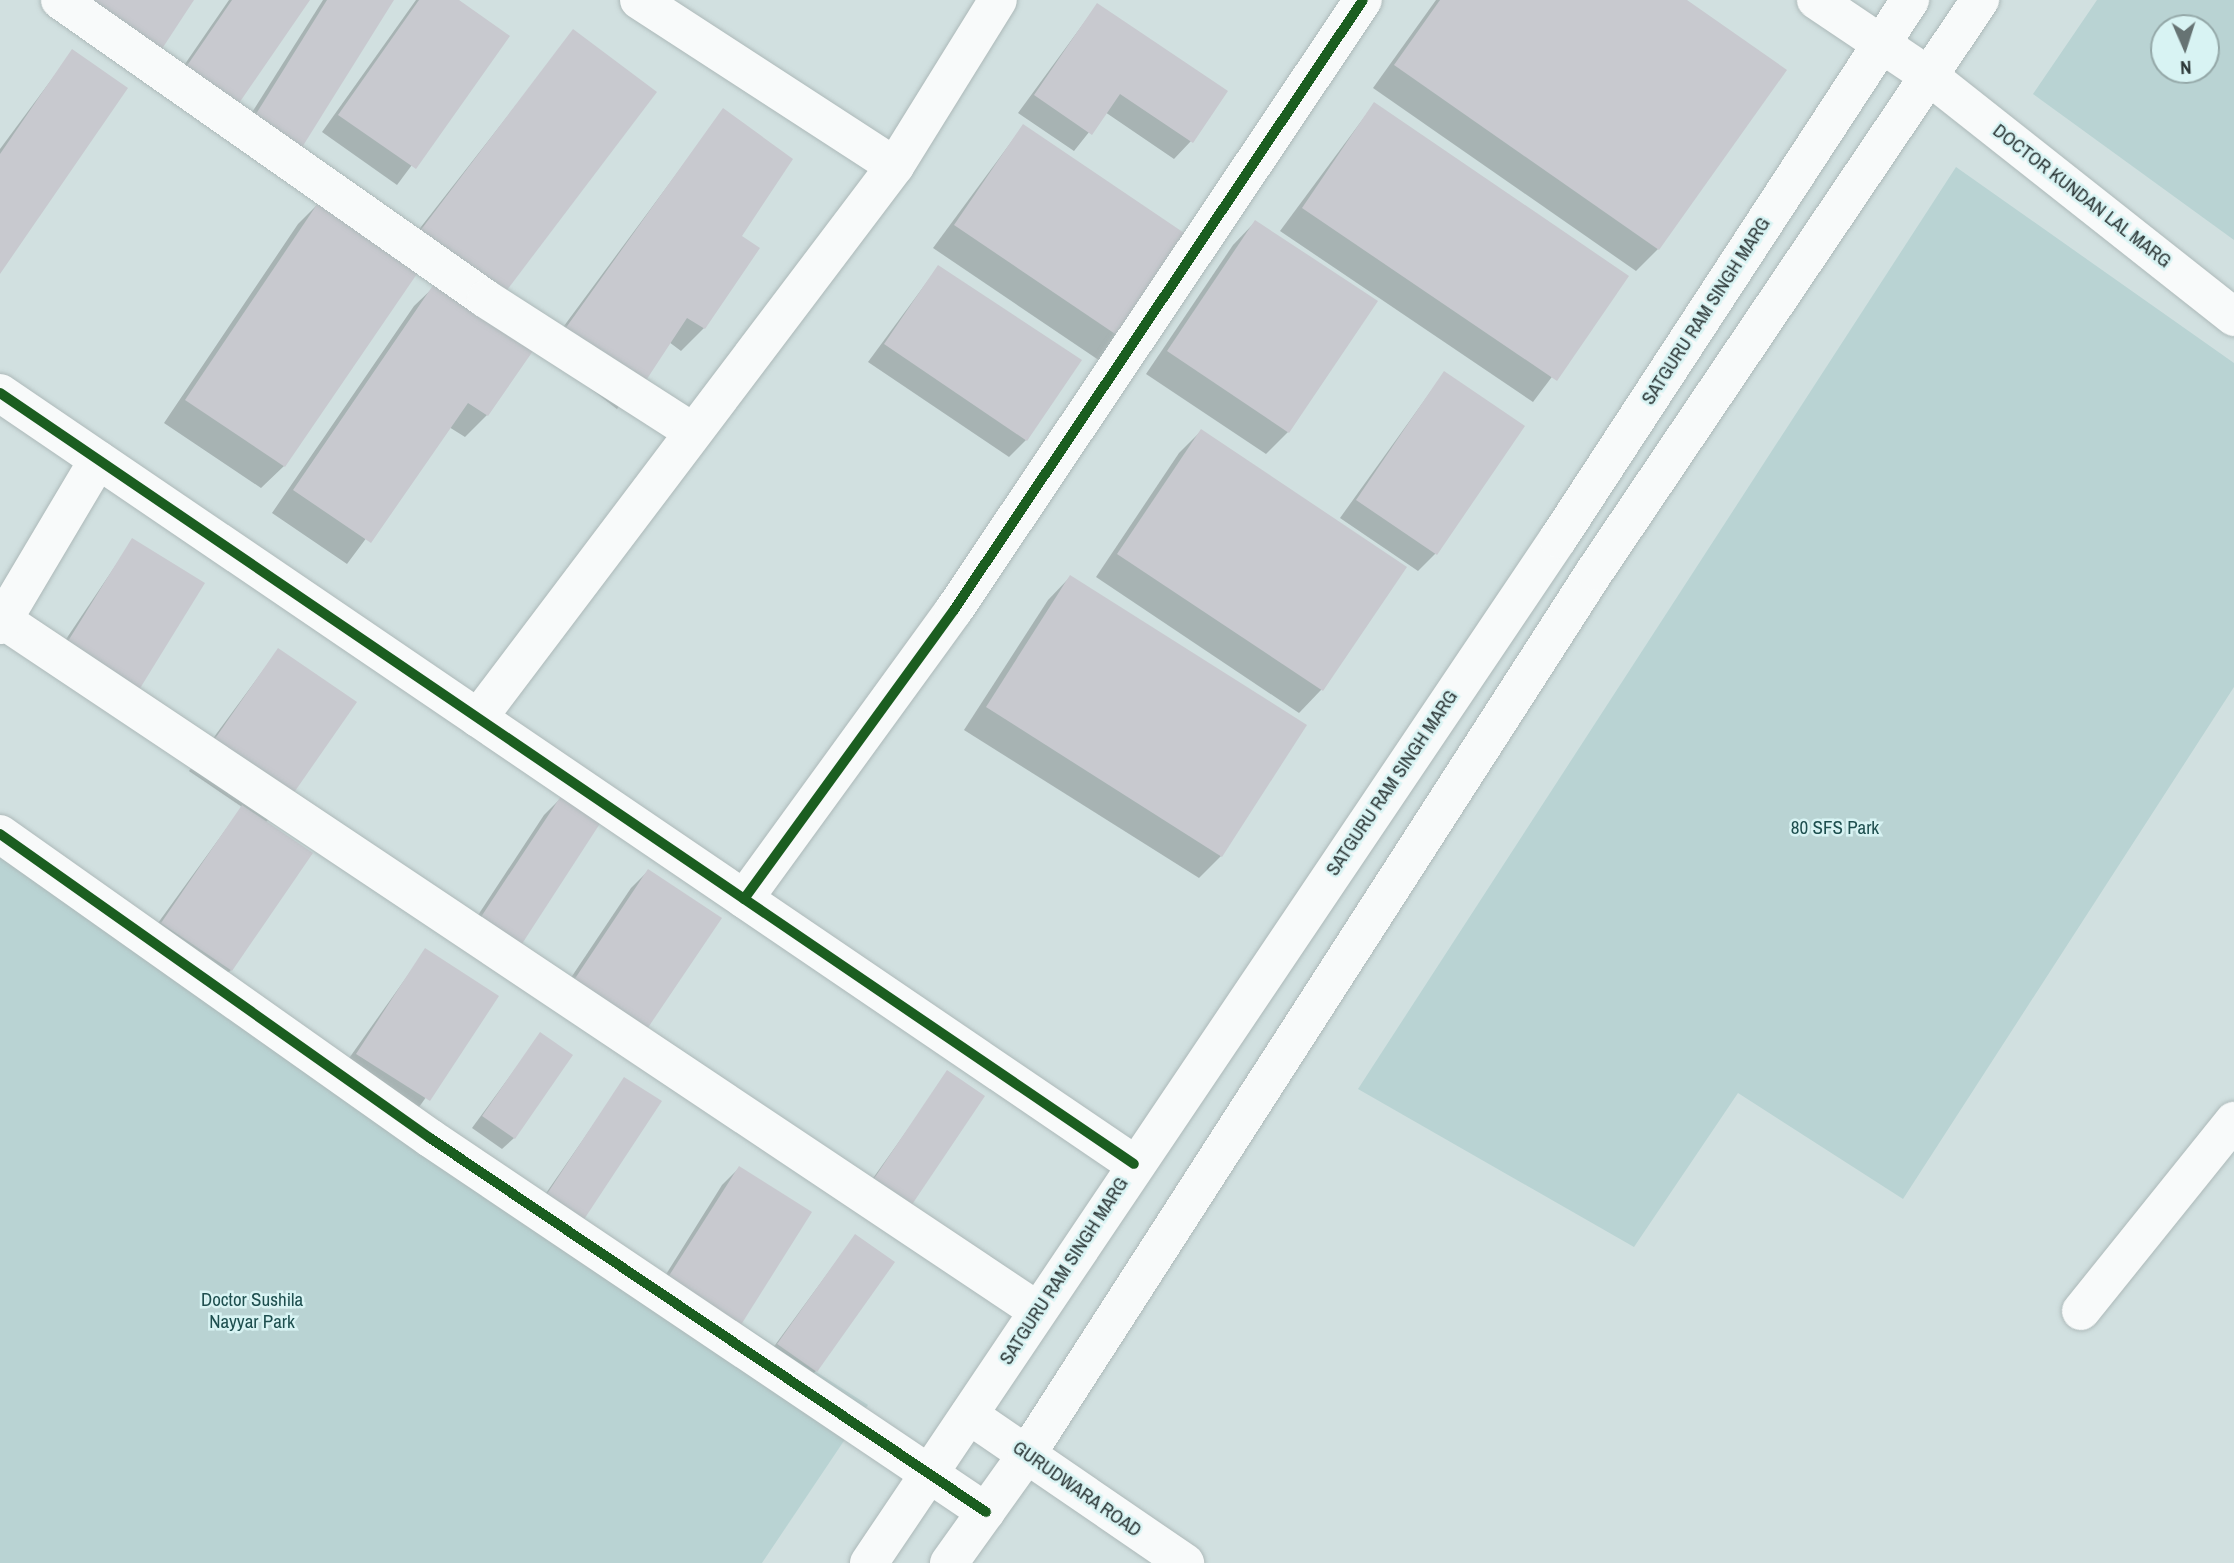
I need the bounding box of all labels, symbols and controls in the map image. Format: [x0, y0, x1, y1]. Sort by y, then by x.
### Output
north arrow [2150, 14, 2220, 84]
text: N [2180, 55, 2192, 81]
street label: DOCTOR KUNDAN LAL MARG [1988, 119, 2176, 273]
street label: SATGURU RAM SINGH MARG [1637, 213, 1775, 409]
street label: SATGURU RAM SINGH MARG [1321, 686, 1463, 880]
park label: 80 SFS Park [1791, 817, 1879, 839]
street label: SATGURU RAM SINGH MARG [995, 1173, 1133, 1369]
park label: Doctor Sushila Nayyar Park [201, 1289, 303, 1333]
street label: GURUDWARA ROAD [1008, 1436, 1146, 1542]

